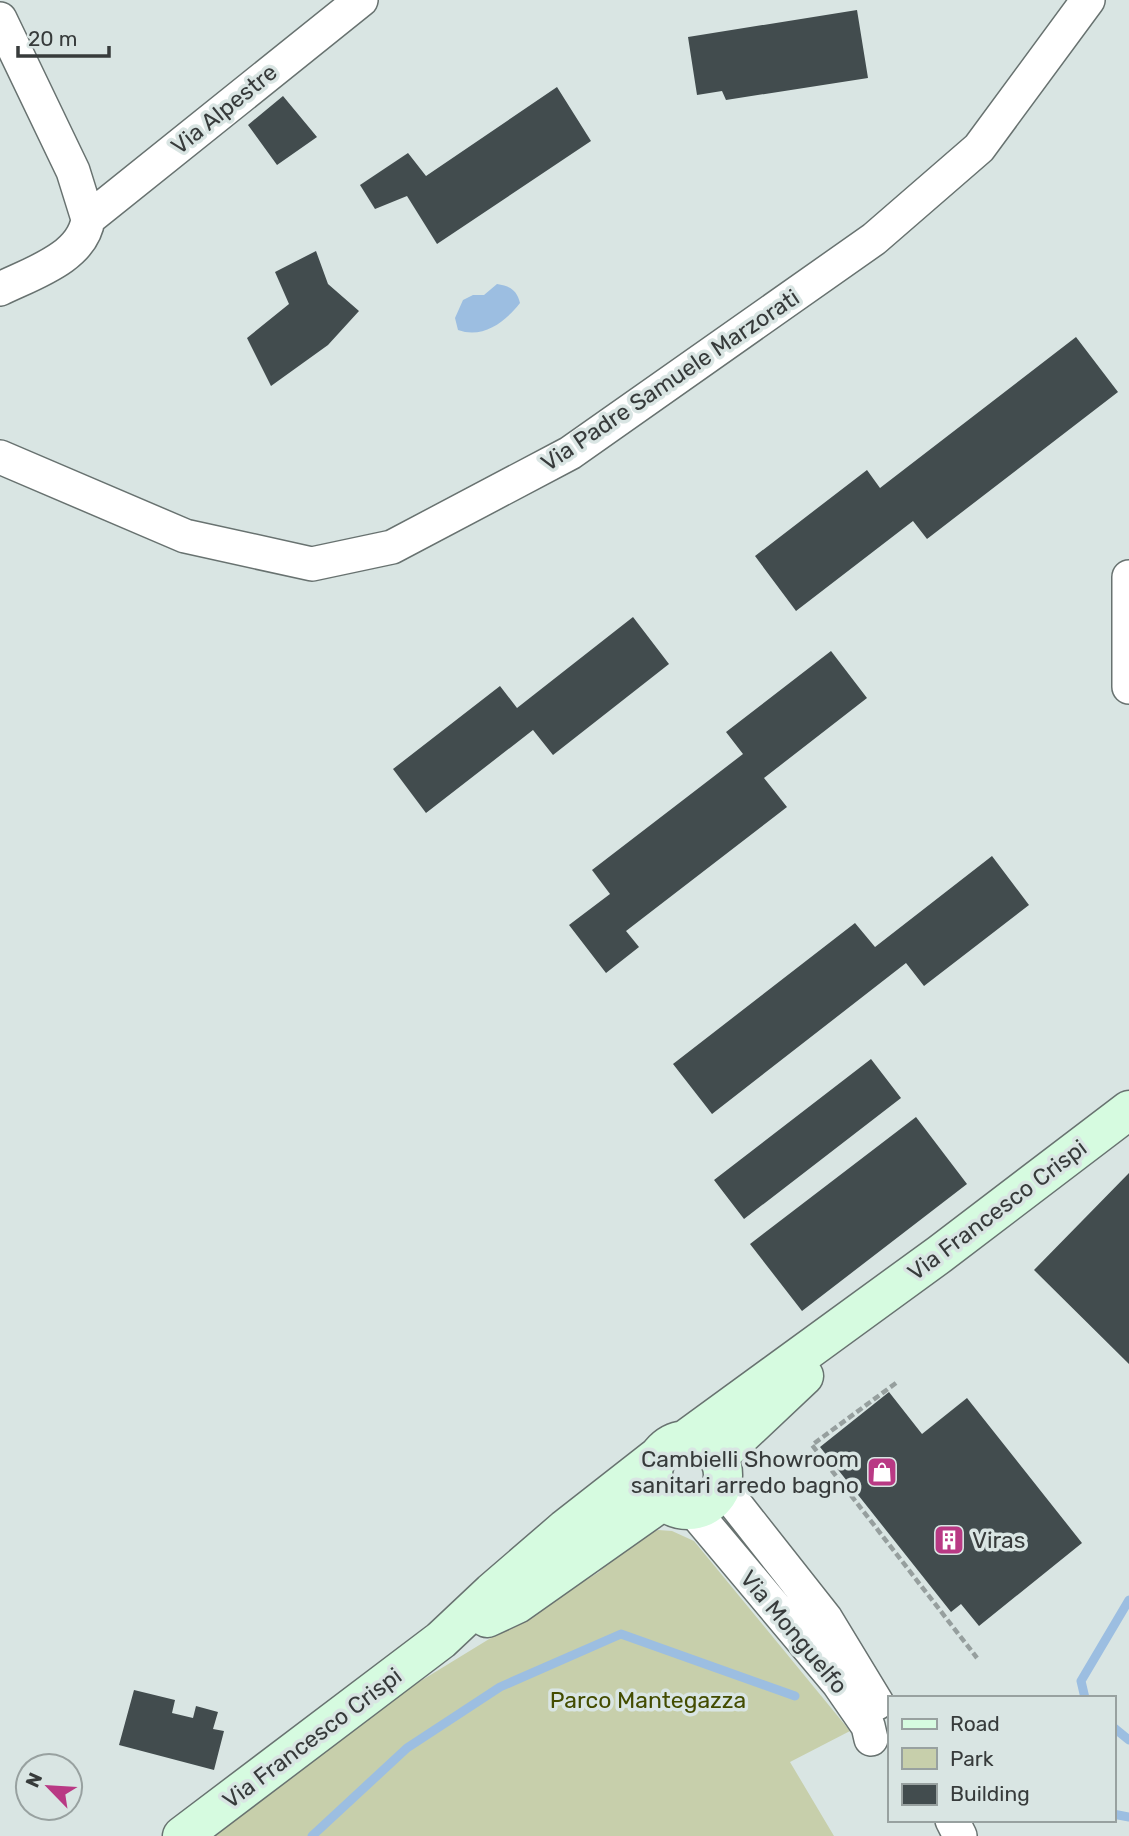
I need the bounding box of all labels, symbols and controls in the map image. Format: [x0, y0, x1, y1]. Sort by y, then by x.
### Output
scale bar [18, 14, 108, 58]
text: 20 m [28, 26, 77, 51]
street label: Via Alpestre [165, 58, 283, 160]
street label: Via Padre Samuele Marzorati [536, 283, 804, 477]
street label: Via Francesco Crispi [902, 1134, 1092, 1286]
place label: Cambielli Showroom sanitari arredo bagno [631, 1445, 859, 1499]
shop icon: Cambielli Showroom sanitari arredo bagno [865, 1455, 899, 1489]
building icon: Viras [932, 1523, 966, 1557]
place label: Viras [972, 1526, 1026, 1554]
street label: Via Monguelfo [734, 1565, 854, 1699]
street label: Via Francesco Crispi [217, 1662, 407, 1814]
park label: Parco Mantegazza [550, 1686, 746, 1714]
legend [888, 1696, 1115, 1822]
text: Road [950, 1711, 1000, 1736]
text: Park [950, 1746, 994, 1771]
north arrow [14, 1752, 84, 1822]
text: N [21, 1769, 47, 1791]
text: Building [950, 1781, 1030, 1806]

